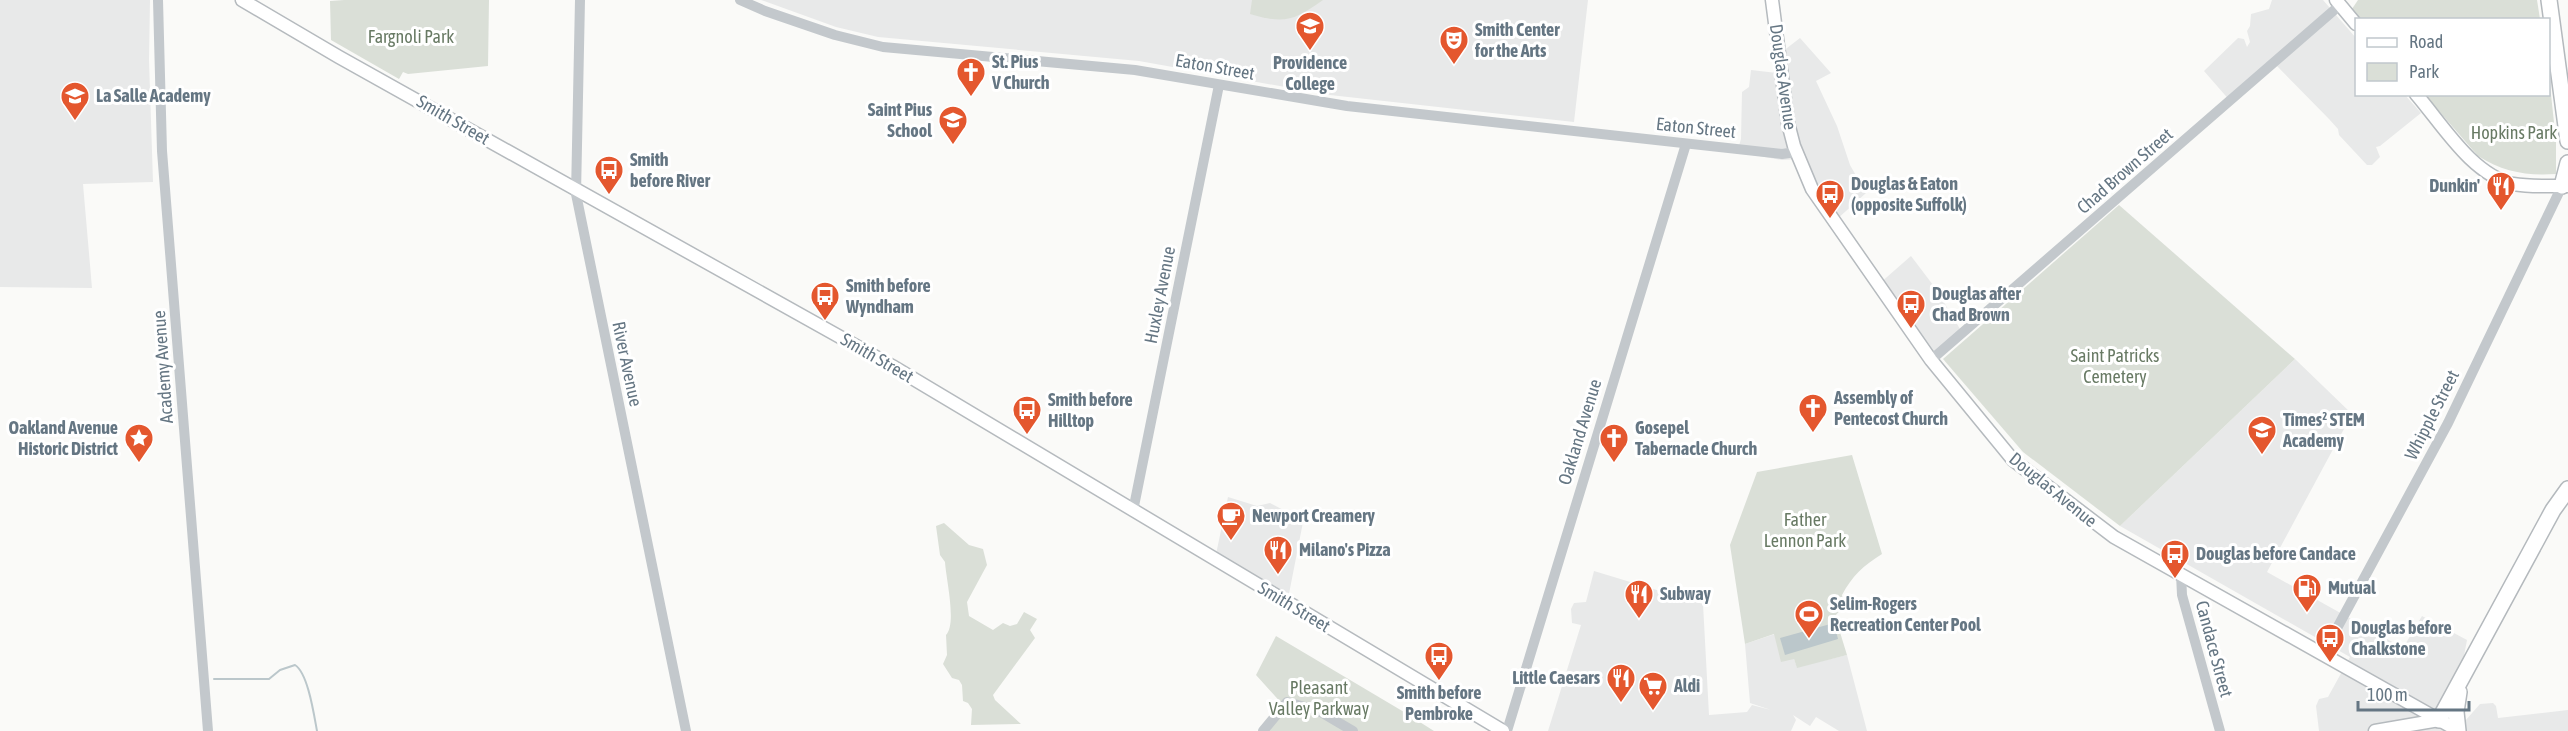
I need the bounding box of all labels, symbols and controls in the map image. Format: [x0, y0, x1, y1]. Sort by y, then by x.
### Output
school or university icon: Providence College [1294, 10, 1326, 52]
legend [2355, 18, 2550, 96]
place label: Smith Center for the Arts [1474, 19, 1560, 61]
street label: Douglas Avenue [1766, 23, 1801, 131]
theatre icon: Smith Center for the Arts [1438, 24, 1470, 66]
park label: Fargnoli Park [368, 26, 454, 47]
text: Road [2409, 31, 2443, 52]
street label: Eaton Street [1174, 49, 1256, 84]
place label: St. Pius V Church [991, 51, 1050, 93]
place label: Providence College [1273, 52, 1347, 94]
church icon: St. Pius V Church [955, 56, 987, 98]
text: Park [2409, 61, 2439, 82]
school or university icon: La Salle Academy [59, 80, 91, 122]
place label: La Salle Academy [96, 85, 211, 106]
street label: Smith Street [413, 90, 493, 149]
place label: Saint Pius School [868, 99, 933, 141]
school or university icon: Saint Pius School [937, 104, 969, 146]
street label: Eaton Street [1655, 113, 1737, 142]
park label: Hopkins Park [2471, 122, 2557, 143]
street label: Chad Brown Street [2073, 123, 2177, 218]
place label: Smith before River [630, 149, 711, 191]
bus stop icon: Smith before River [593, 154, 625, 196]
restaurant icon: Dunkin' [2485, 170, 2517, 212]
place label: Douglas & Eaton (opposite Suffolk) [1851, 173, 1967, 215]
place label: Dunkin' [2429, 175, 2480, 196]
bus stop icon: Douglas & Eaton (opposite Suffolk) [1814, 178, 1846, 220]
street label: Huxley Avenue [1140, 244, 1179, 345]
place label: Smith before Wyndham [845, 275, 931, 317]
bus stop icon: Smith before Wyndham [809, 280, 841, 322]
place label: Douglas after Chad Brown [1932, 283, 2021, 325]
bus stop icon: Douglas after Chad Brown [1895, 288, 1927, 330]
street label: Academy Avenue [148, 310, 177, 424]
street label: River Avenue [608, 320, 647, 408]
street label: Smith Street [837, 328, 917, 387]
park label: Saint Patricks Cemetery [2071, 345, 2159, 387]
street label: Whipple Street [2400, 366, 2463, 463]
street label: Oakland Avenue [1553, 376, 1606, 487]
place label: Assembly of Pentecost Church [1833, 387, 1948, 429]
place label: Smith before Hilltop [1048, 389, 1133, 431]
church icon: Assembly of Pentecost Church [1797, 392, 1829, 434]
bus stop icon: Smith before Hilltop [1011, 394, 1043, 436]
place label: Times² STEM Academy [2282, 409, 2365, 451]
school or university icon: Times² STEM Academy [2246, 414, 2278, 456]
place label: Oakland Avenue Historic District [9, 417, 119, 459]
place label: Gosepel Tabernacle Church [1635, 417, 1758, 459]
place icon: Oakland Avenue Historic District [123, 422, 155, 464]
church icon: Gosepel Tabernacle Church [1598, 422, 1630, 464]
street label: Douglas Avenue [2005, 448, 2101, 531]
cafe icon: Newport Creamery [1215, 500, 1247, 542]
place label: Newport Creamery [1252, 505, 1376, 526]
park label: Father Lennon Park [1764, 509, 1846, 551]
restaurant icon: Milano's Pizza [1262, 534, 1294, 576]
bus stop icon: Douglas before Candace [2159, 538, 2191, 580]
place label: Milano's Pizza [1299, 539, 1391, 560]
place label: Douglas before Candace [2196, 543, 2356, 564]
fuel station icon: Mutual [2291, 572, 2323, 614]
street label: Smith Street [1254, 577, 1334, 636]
place label: Mutual [2328, 577, 2376, 598]
restaurant icon: Subway [1623, 578, 1655, 620]
place label: Subway [1660, 583, 1712, 604]
place label: Selim-Rogers Recreation Center Pool [1830, 593, 1981, 635]
sports icon: Selim-Rogers Recreation Center Pool [1793, 598, 1825, 640]
street label: Candace Street [2192, 598, 2237, 699]
place label: Douglas before Chalkstone [2351, 617, 2452, 659]
bus stop icon: Douglas before Chalkstone [2314, 622, 2346, 664]
bus stop icon: Smith before Pembroke [1423, 640, 1455, 682]
restaurant icon: Little Caesars [1605, 662, 1637, 704]
place label: Little Caesars [1512, 667, 1601, 688]
supermarket icon: Aldi [1637, 670, 1669, 712]
scale bar [2358, 674, 2469, 712]
place label: Aldi [1673, 675, 1700, 696]
park label: Pleasant Valley Parkway [1269, 677, 1369, 719]
place label: Smith before Pembroke [1397, 682, 1481, 724]
text: 100 m [2367, 684, 2408, 705]

